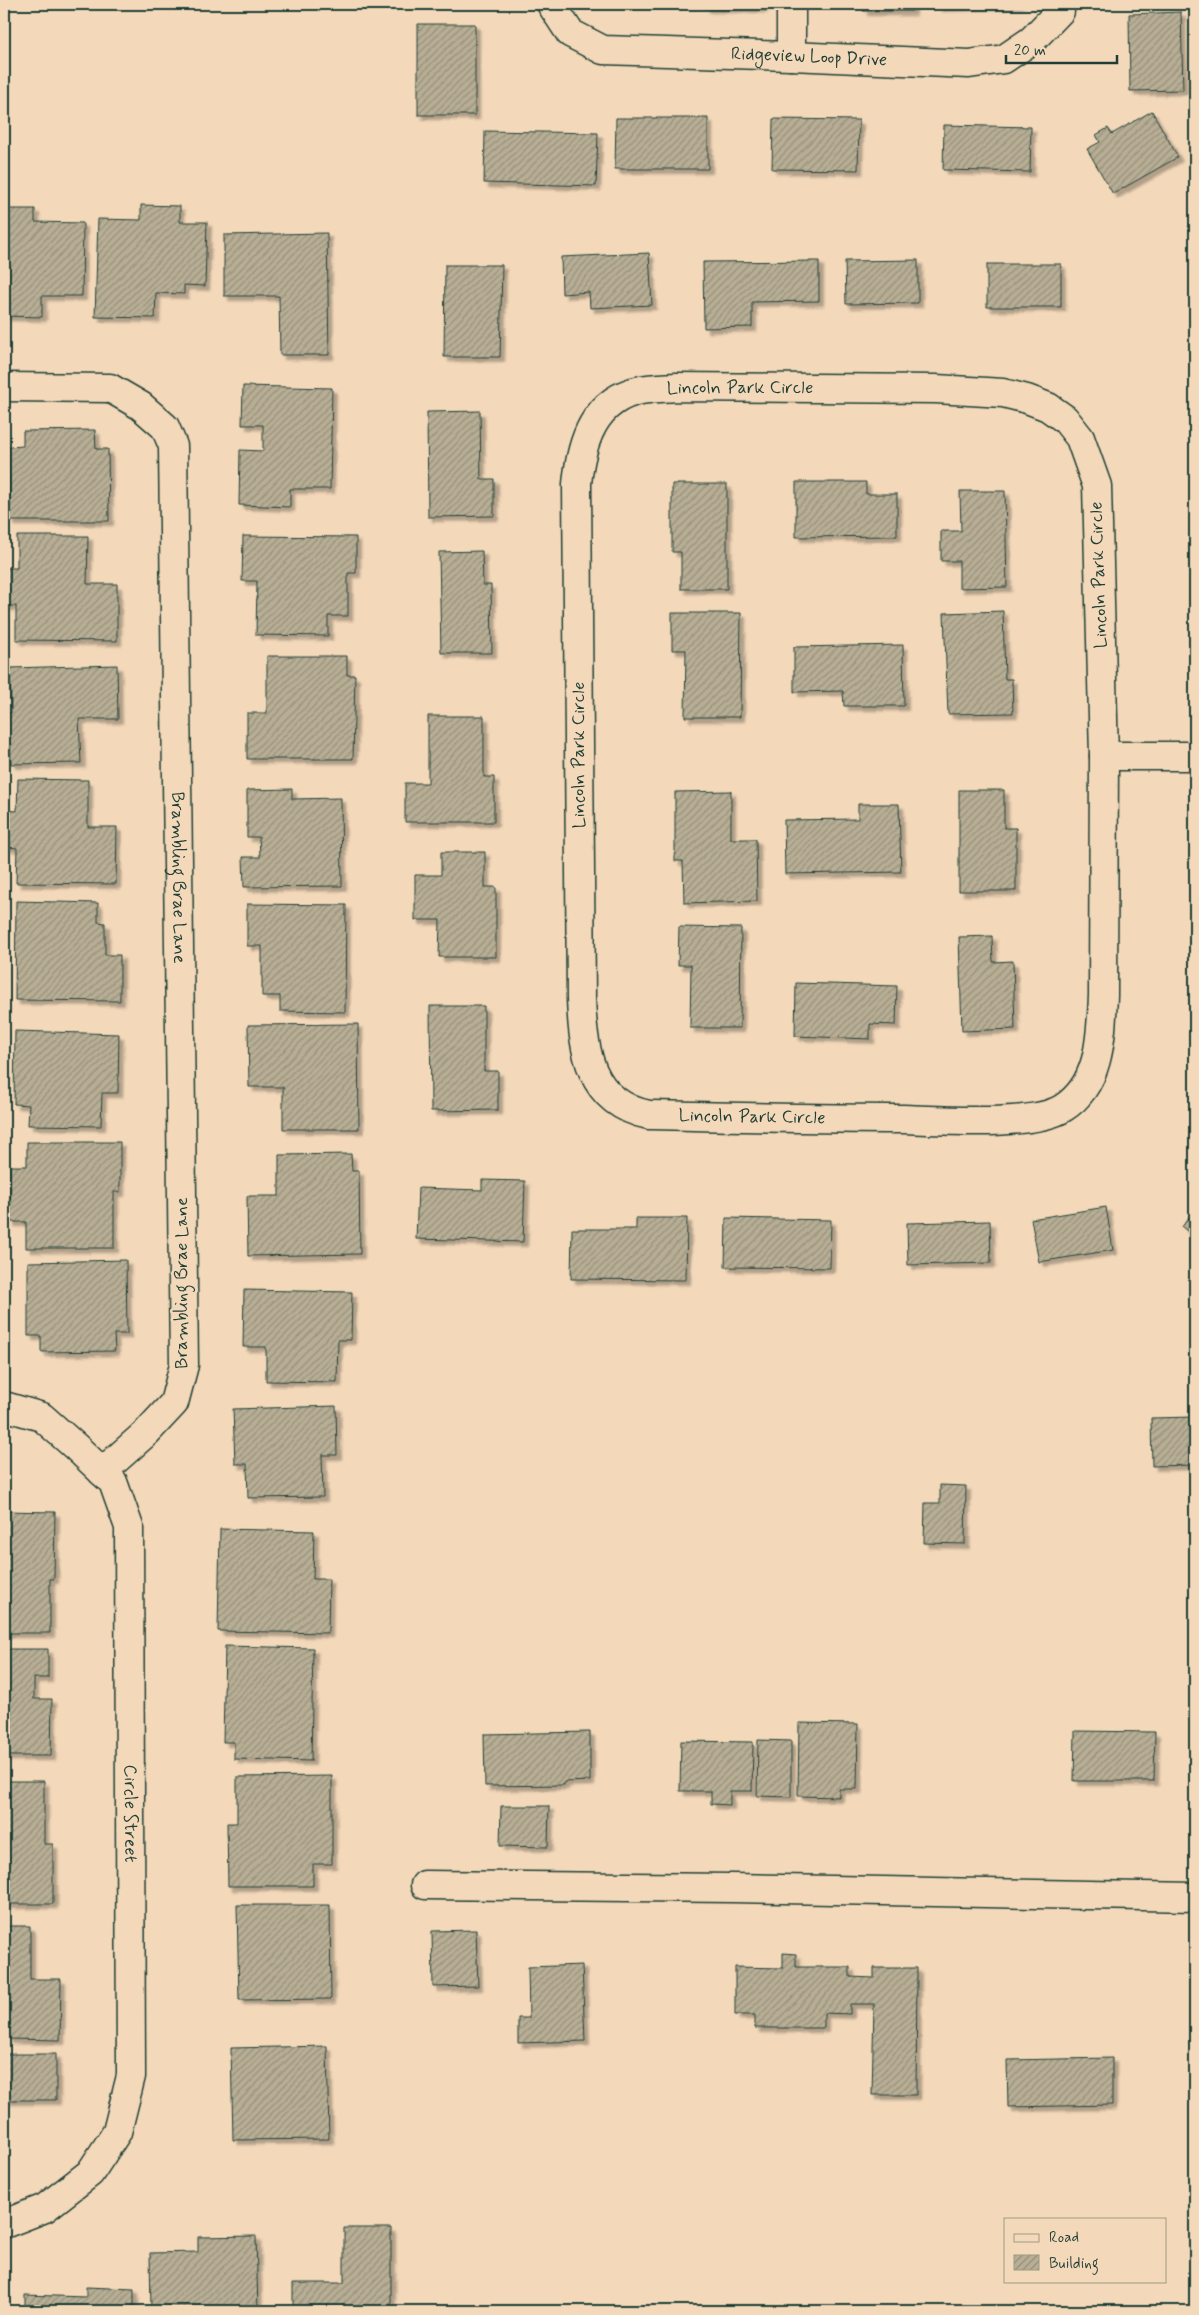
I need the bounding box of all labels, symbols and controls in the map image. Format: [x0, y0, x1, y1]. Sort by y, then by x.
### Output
scale bar [1006, 32, 1118, 64]
text: 20 m [1014, 41, 1046, 61]
street label: Ridgeview Loop Drive [731, 42, 888, 72]
street label: Lincoln Park Circle [667, 376, 813, 400]
street label: Lincoln Park Circle [1084, 501, 1114, 649]
street label: Lincoln Park Circle [567, 682, 591, 828]
street label: Brambling Brae Lane [164, 791, 191, 964]
street label: Lincoln Park Circle [678, 1104, 826, 1130]
street label: Brambling Brae Lane [170, 1197, 196, 1369]
street label: Circle Street [118, 1764, 142, 1863]
legend [1004, 2218, 1166, 2282]
text: Road [1049, 2228, 1079, 2248]
text: Building [1049, 2254, 1099, 2275]

